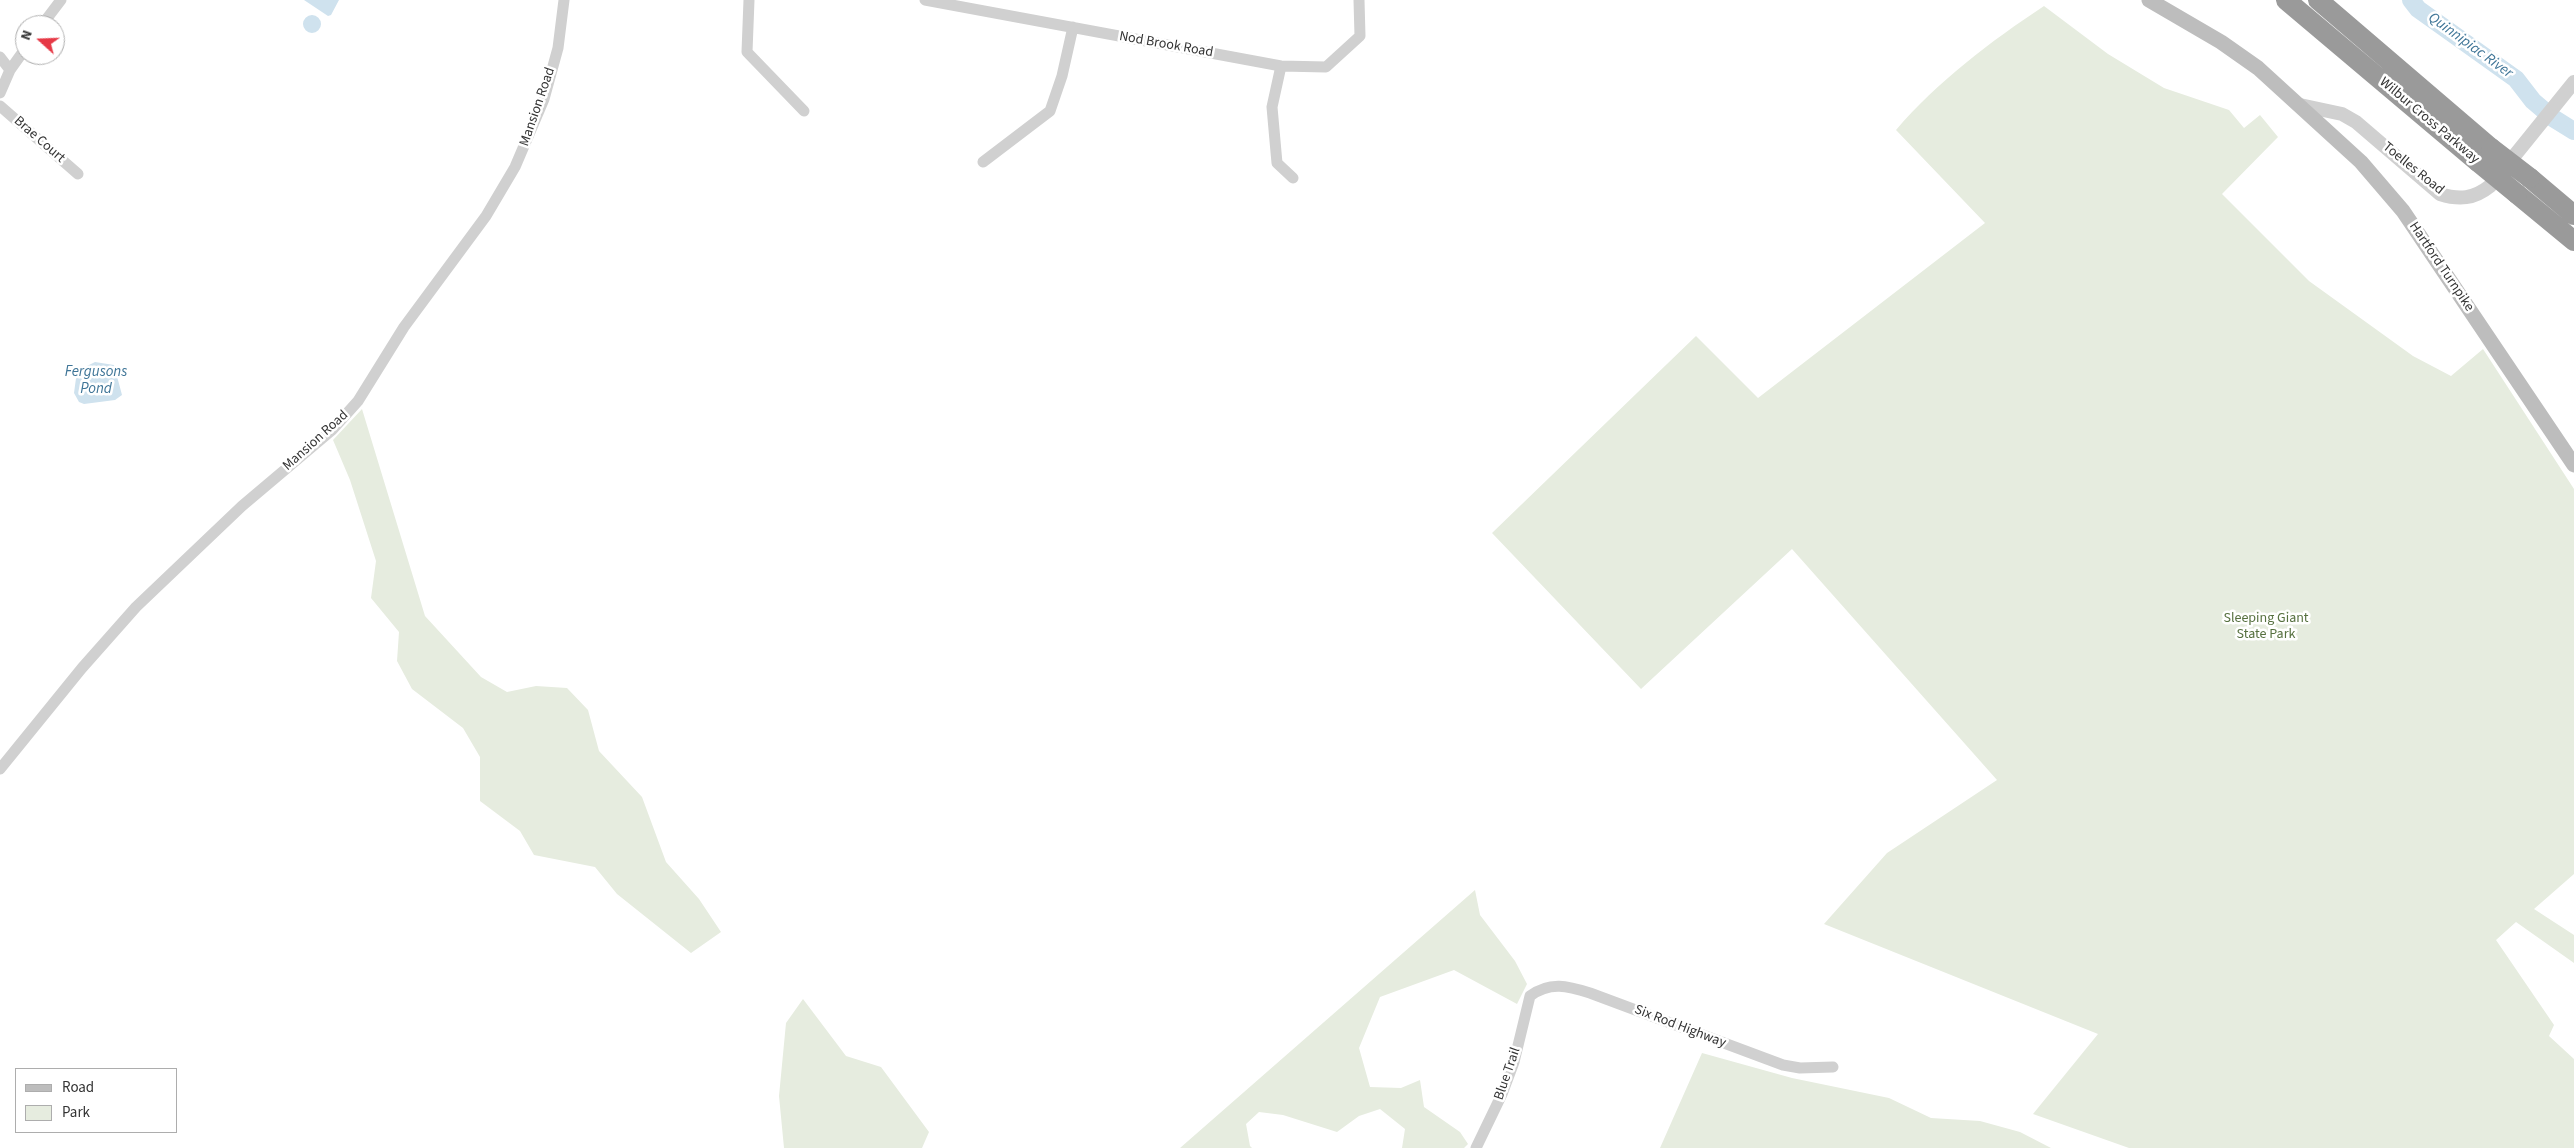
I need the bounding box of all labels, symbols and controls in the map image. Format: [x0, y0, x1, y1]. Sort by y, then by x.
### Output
water label: Quinnipiac River [2424, 9, 2516, 83]
north arrow [15, 15, 65, 65]
text: N [16, 27, 38, 43]
street label: Nod Brook Road [1118, 28, 1214, 62]
street label: Mansion Road [517, 65, 559, 149]
street label: Wilbur Cross Parkway [2376, 74, 2482, 168]
street label: Brae Court [10, 113, 68, 167]
street label: Toelles Road [2379, 139, 2447, 199]
street label: Hartford Turnpike [2405, 219, 2477, 315]
water label: Fergusons Pond [65, 364, 127, 399]
street label: Mansion Road [280, 407, 352, 475]
park label: Sleeping Giant State Park [2223, 611, 2309, 644]
street label: Six Rod Highway [1632, 1002, 1728, 1052]
street label: Blue Trail [1491, 1045, 1525, 1103]
legend [15, 1068, 178, 1133]
text: Road [62, 1077, 94, 1098]
text: Park [62, 1102, 90, 1123]

